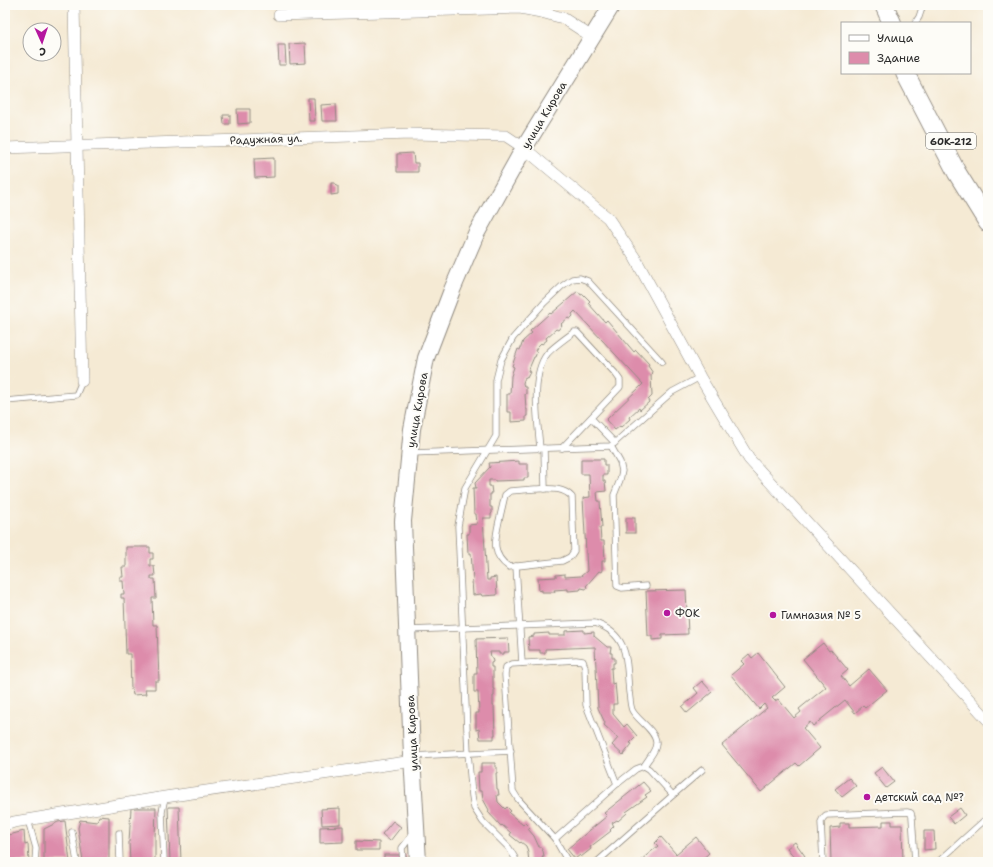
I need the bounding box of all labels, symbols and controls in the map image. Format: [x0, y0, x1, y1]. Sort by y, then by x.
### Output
north arrow [22, 22, 62, 62]
legend [841, 22, 971, 74]
text: Улица [877, 30, 914, 46]
text: С [38, 44, 46, 59]
text: Здание [877, 50, 921, 66]
street label: улица Кирова [518, 79, 571, 152]
street label: Радужная ул. [229, 131, 303, 148]
road number: 60К-212 [926, 133, 976, 149]
street label: улица Кирова [403, 371, 432, 449]
place label: ФОК [675, 606, 700, 621]
marker: ФОК [662, 608, 672, 618]
place label: Гимназия № 5 [781, 608, 861, 623]
marker: Гимназия № 5 [768, 610, 778, 620]
street label: улица Кирова [403, 694, 422, 771]
place label: детский сад №? [875, 790, 964, 805]
marker: детский сад №? [862, 792, 872, 802]

